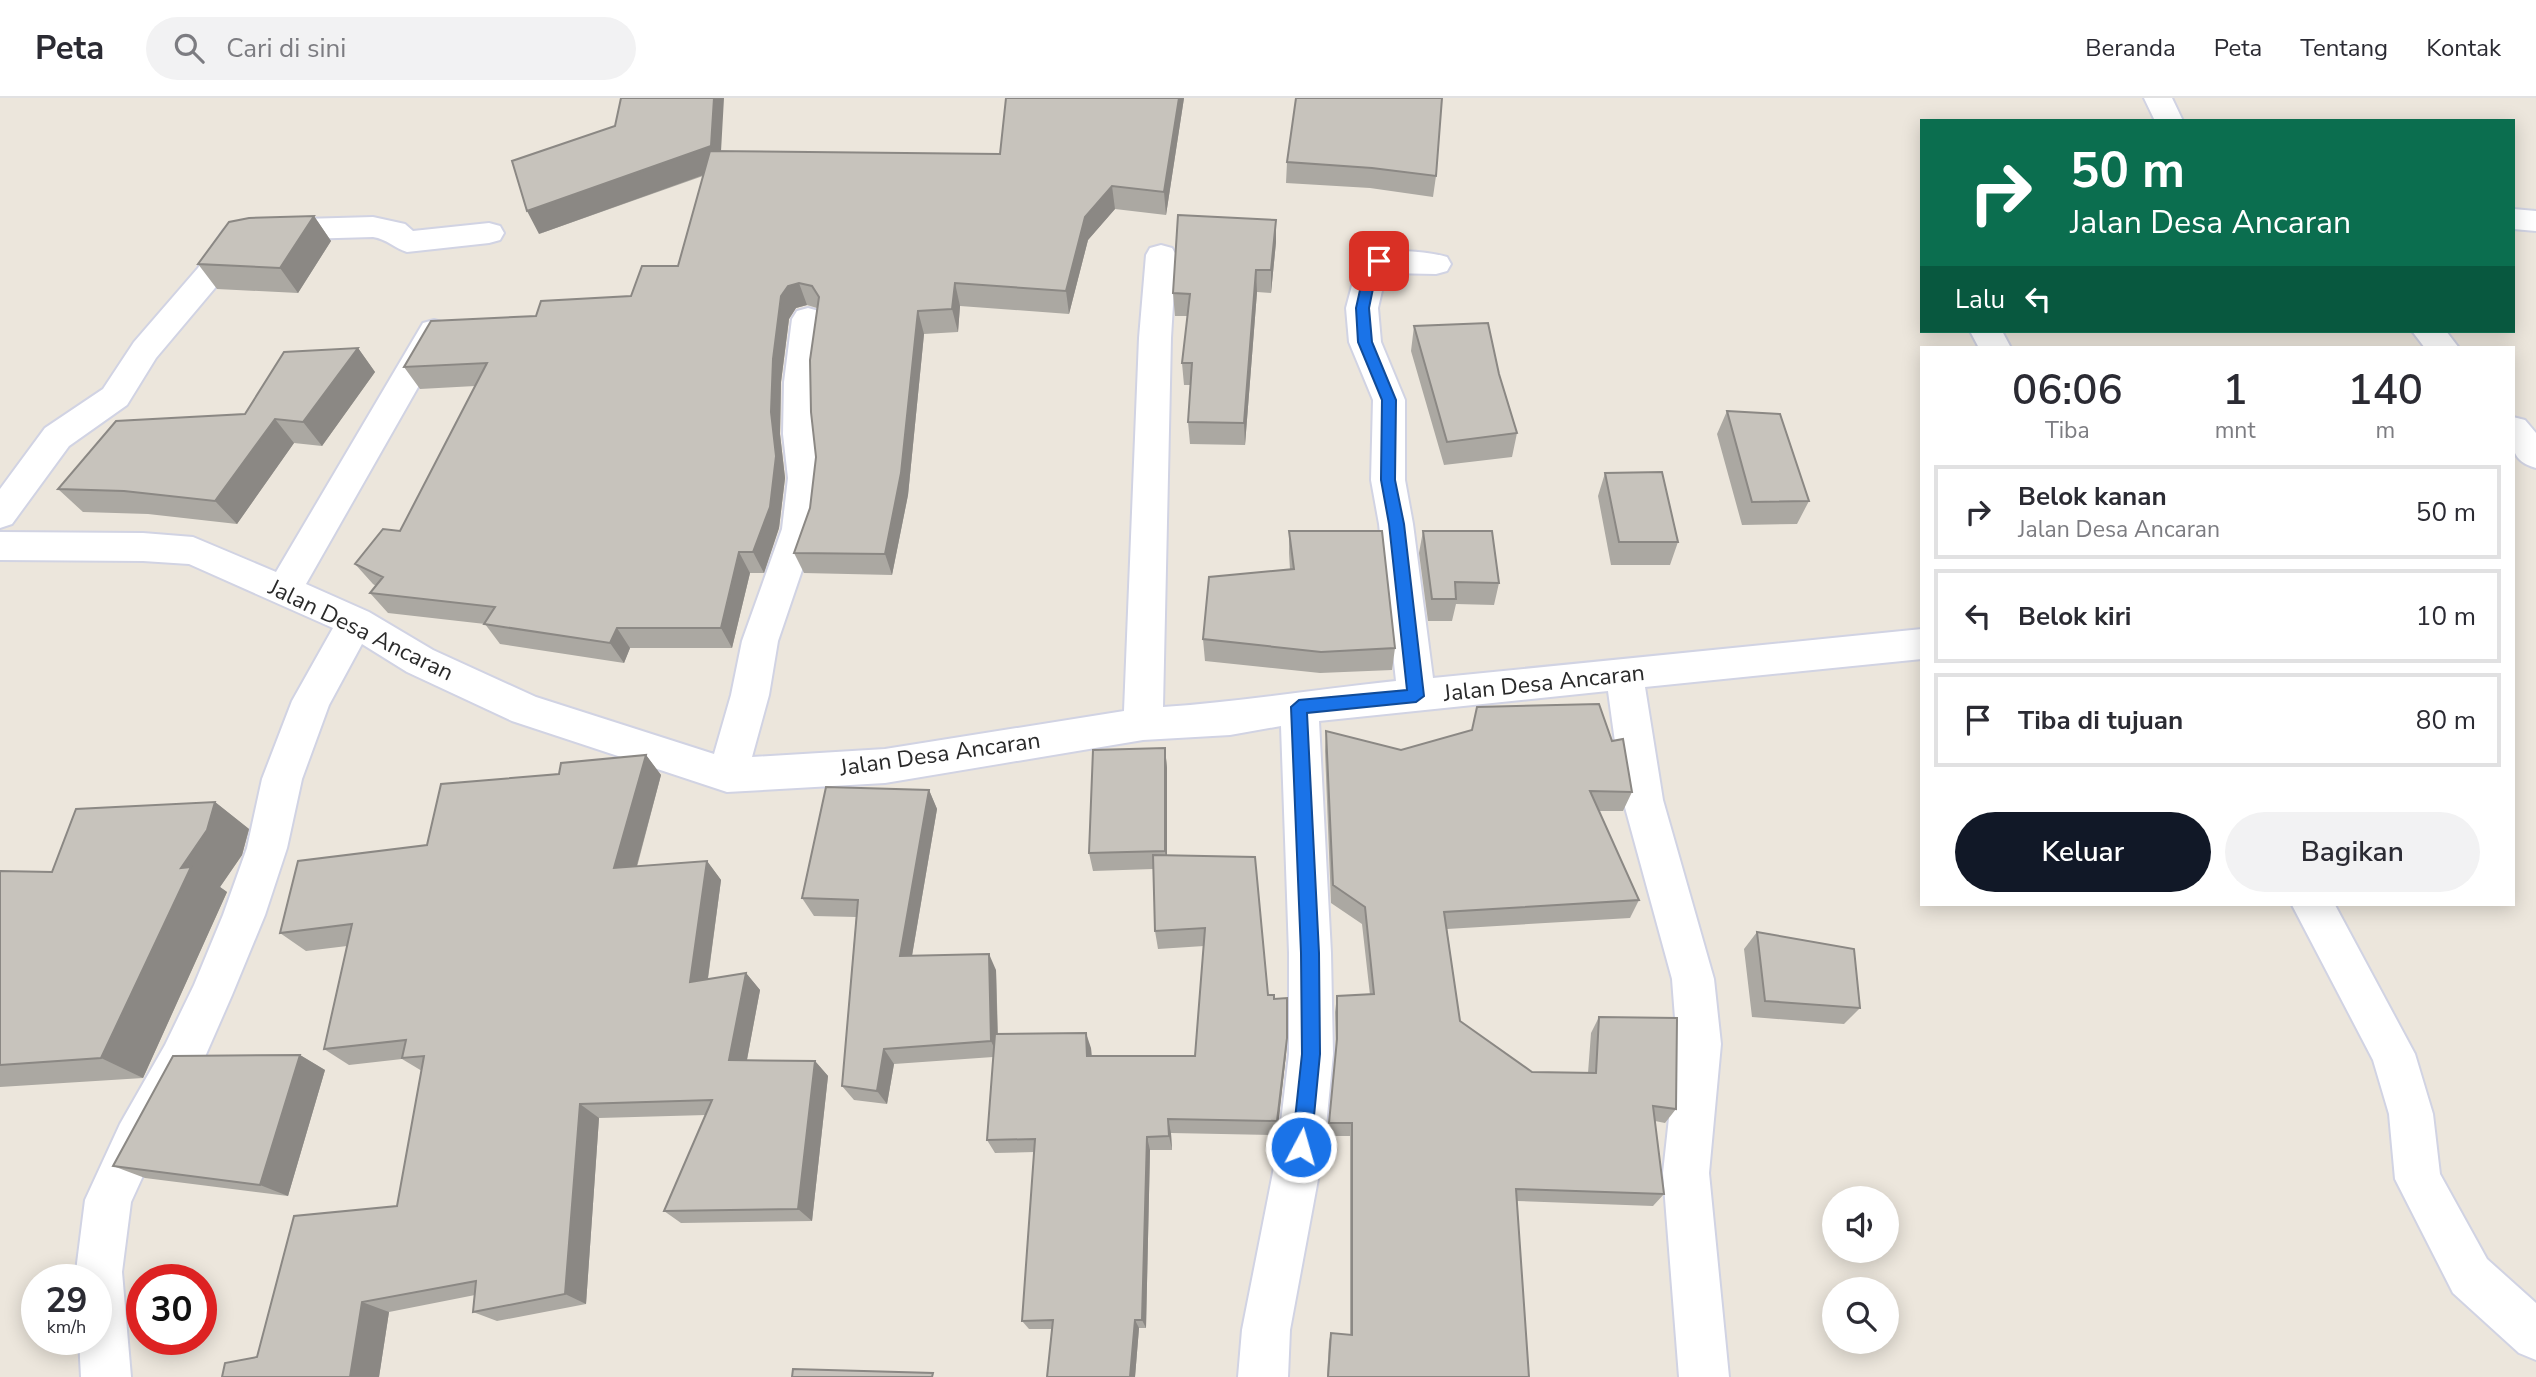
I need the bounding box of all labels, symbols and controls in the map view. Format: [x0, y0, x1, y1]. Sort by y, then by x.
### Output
search box [146, 17, 636, 80]
text: Peta [35, 26, 104, 71]
icon: search [170, 29, 208, 67]
text: Cari di sini [226, 31, 346, 66]
text: Beranda [2085, 32, 2176, 64]
text: Peta [2214, 32, 2262, 64]
text: Tentang [2300, 32, 2388, 64]
text: Kontak [2426, 32, 2501, 64]
text: 50 m [2070, 137, 2185, 204]
icon: right [1955, 147, 2046, 238]
text: Jalan Desa Ancaran [2070, 201, 2351, 244]
pin [1349, 231, 1409, 291]
icon: arrive [1360, 242, 1398, 280]
icon: left [2019, 280, 2057, 318]
text: Lalu [1955, 282, 2005, 317]
text: 06:06 [2012, 362, 2123, 419]
text: 1 [2222, 362, 2248, 419]
text: 140 [2347, 362, 2423, 419]
text: Tiba [2045, 415, 2090, 446]
text: mnt [2215, 415, 2255, 446]
text: m [2375, 415, 2395, 446]
text: Belok kanan [2018, 479, 2167, 514]
icon: right [1959, 493, 1997, 531]
text: 50 m [2416, 495, 2476, 530]
text: Jalan Desa Ancaran [2018, 514, 2220, 545]
street label: Jalan Desa Ancaran [263, 571, 459, 688]
icon: left [1959, 597, 1997, 635]
text: Belok kiri [2018, 599, 2131, 634]
text: 10 m [2416, 599, 2476, 634]
street label: Jalan Desa Ancaran [1441, 657, 1646, 709]
icon: arrive [1959, 701, 1997, 739]
text: Tiba di tujuan [2018, 703, 2183, 738]
text: 80 m [2416, 703, 2476, 738]
street label: Jalan Desa Ancaran [837, 725, 1042, 784]
button: Keluar [1955, 812, 2211, 892]
button: Bagikan [2225, 812, 2480, 892]
position arrow [1264, 1110, 1338, 1184]
map controls [1822, 1186, 1899, 1354]
button: sound [1822, 1186, 1899, 1263]
speed limit sign: 30 [126, 1264, 217, 1355]
text: 29 [45, 1277, 88, 1324]
button: search [1822, 1277, 1899, 1354]
text: km/h [47, 1315, 86, 1339]

